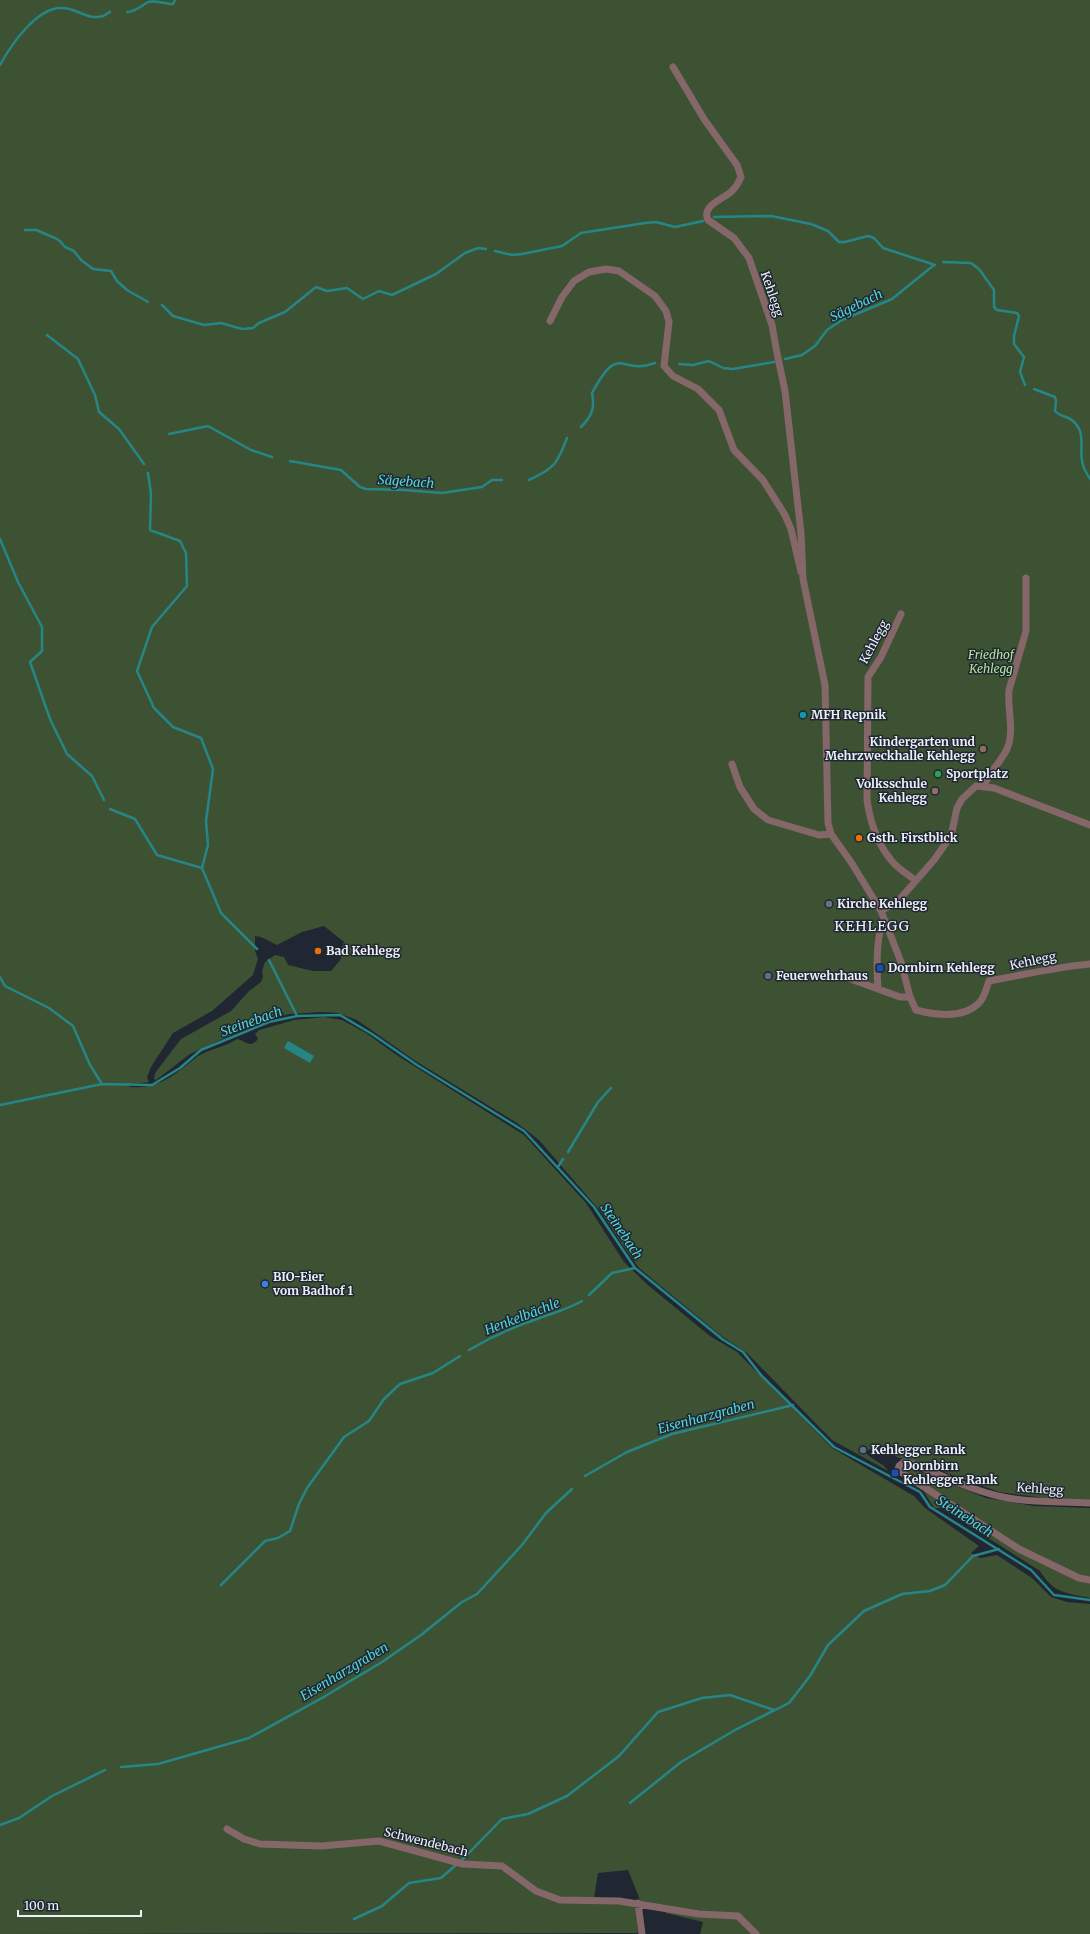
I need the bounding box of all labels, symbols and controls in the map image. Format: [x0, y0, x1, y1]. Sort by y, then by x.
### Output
street label: Kehlegg [758, 269, 787, 319]
water label: Sägebach [827, 285, 885, 325]
water label: Sägebach [377, 471, 435, 492]
street label: Kehlegg [856, 617, 892, 666]
park label: Friedhof Kehlegg [967, 647, 1016, 676]
place label: MFH Repnik [811, 707, 886, 722]
marker: MFH Repnik [798, 710, 808, 720]
place label: Kindergarten und Mehrzweckhalle Kehlegg [825, 734, 976, 763]
marker: Kindergarten und Mehrzweckhalle Kehlegg [978, 744, 988, 754]
place label: Sportplatz [946, 766, 1008, 781]
marker: Sportplatz [933, 769, 943, 779]
place label: Volksschule Kehlegg [856, 776, 927, 805]
marker: Volksschule Kehlegg [930, 786, 940, 796]
place label: Gsth. Firstblick [867, 830, 958, 845]
marker: Gsth. Firstblick [854, 833, 864, 843]
place label: Kirche Kehlegg [837, 896, 928, 911]
marker: Kirche Kehlegg [824, 899, 834, 909]
district label: KEHLEGG [834, 917, 910, 935]
place label: Bad Kehlegg [326, 943, 401, 958]
marker: Bad Kehlegg [313, 946, 323, 956]
street label: Kehlegg [1008, 948, 1058, 973]
place label: Dornbirn Kehlegg [888, 960, 995, 975]
marker: Dornbirn Kehlegg [875, 963, 885, 973]
place label: Feuerwehrhaus [776, 968, 868, 983]
marker: Feuerwehrhaus [763, 971, 773, 981]
water label: Steinebach [218, 1002, 284, 1040]
water label: Steinebach [597, 1200, 647, 1263]
place label: BIO-Eier vom Badhof 1 [272, 1269, 353, 1298]
marker: BIO-Eier vom Badhof 1 [260, 1279, 270, 1289]
water label: Henkelbächle [481, 1294, 563, 1339]
water label: Eisenharzgraben [656, 1395, 757, 1438]
place label: Kehlegger Rank [871, 1442, 966, 1457]
marker: Kehlegger Rank [858, 1445, 868, 1455]
place label: Dornbirn Kehlegger Rank [903, 1458, 998, 1487]
marker: Dornbirn Kehlegger Rank [890, 1468, 900, 1478]
street label: Kehlegg [1016, 1479, 1065, 1498]
water label: Steinebach [933, 1492, 996, 1541]
water label: Eisenharzgraben [297, 1638, 391, 1704]
street label: Schwendebach [382, 1824, 470, 1859]
scale bar [18, 1892, 141, 1918]
text: 100 m [24, 1898, 59, 1913]

